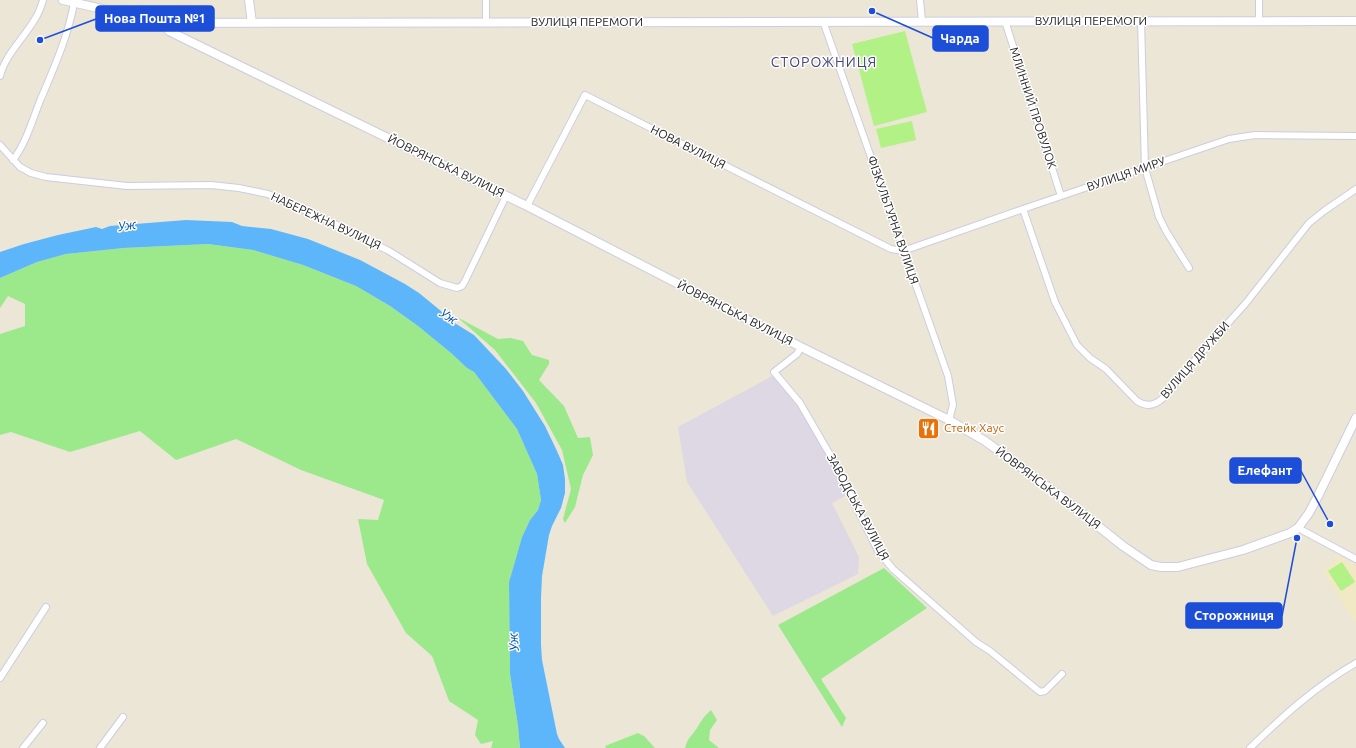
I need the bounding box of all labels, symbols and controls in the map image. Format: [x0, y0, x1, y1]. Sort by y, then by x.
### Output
callout: Нова Пошта №1 [96, 6, 214, 31]
text: Нова Пошта №1 [104, 11, 206, 25]
street label: ВУЛИЦЯ ПЕРЕМОГИ [1035, 14, 1147, 27]
street label: ВУЛИЦЯ ПЕРЕМОГИ [531, 15, 643, 28]
callout: Чарда [933, 26, 988, 51]
text: Чарда [940, 31, 980, 45]
street label: МЛИННИЙ ПРОВУЛОК [1008, 45, 1060, 171]
district label: СТОРОЖНИЦЯ [771, 54, 877, 70]
street label: НОВА ВУЛИЦЯ [649, 122, 728, 171]
street label: ЙОВРЯНСЬКА ВУЛИЦЯ [386, 132, 506, 199]
street label: ФІЗКУЛЬТУРНА ВУЛИЦЯ [865, 154, 922, 286]
street label: ВУЛИЦЯ МИРУ [1085, 154, 1167, 193]
street label: НАБЕРЕЖНА ВУЛИЦЯ [269, 189, 383, 252]
water label: Уж [116, 217, 138, 233]
street label: ЙОВРЯНСЬКА ВУЛИЦЯ [675, 278, 795, 347]
water label: Уж [437, 305, 461, 327]
street label: ВУЛИЦЯ ДРУЖБИ [1158, 318, 1232, 401]
restaurant icon: Стейк Хаус [916, 415, 942, 441]
place label: Стейк Хаус [944, 421, 1004, 434]
street label: ЙОВРЯНСЬКА ВУЛИЦЯ [993, 444, 1103, 531]
street label: ЗАВОДСЬКА ВУЛИЦЯ [825, 451, 892, 562]
callout: Елефант [1230, 458, 1301, 483]
text: Елефант [1238, 463, 1293, 477]
callout: Сторожниця [1186, 603, 1282, 628]
text: Сторожниця [1194, 608, 1274, 622]
water label: Уж [505, 631, 521, 653]

